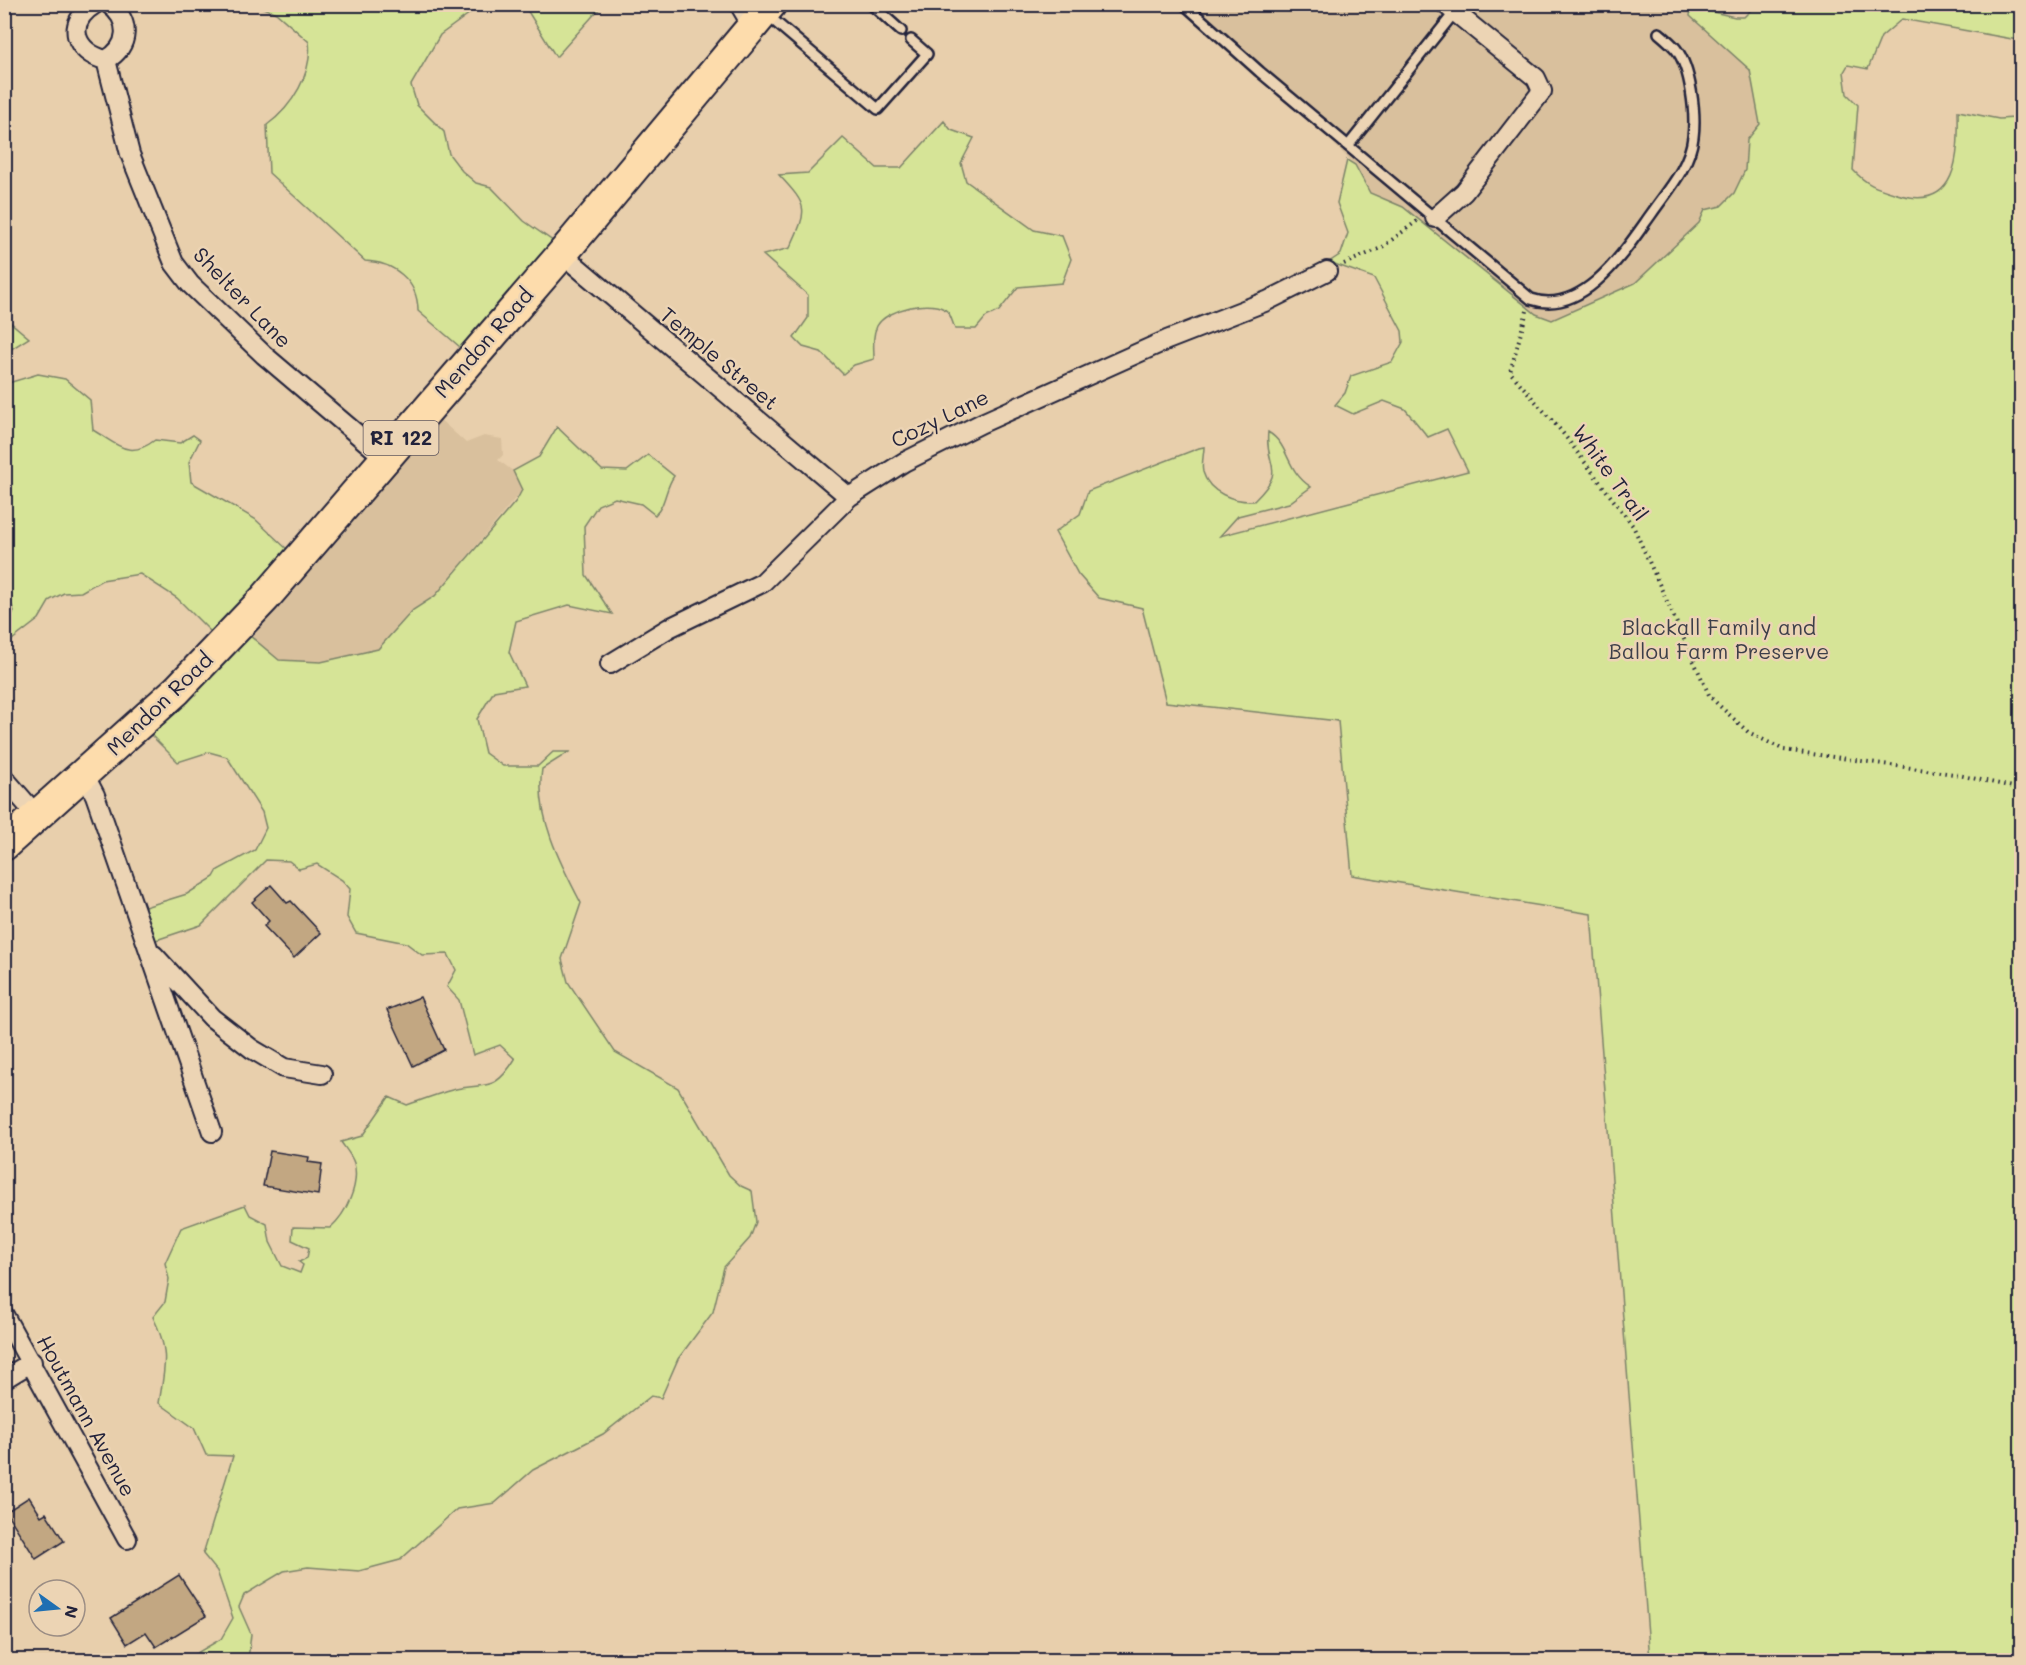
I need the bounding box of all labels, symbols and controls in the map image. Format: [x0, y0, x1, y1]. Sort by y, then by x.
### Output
street label: Shelter Lane [188, 241, 298, 353]
street label: Mendon Road [427, 281, 538, 403]
street label: Temple Street [655, 301, 785, 415]
street label: Cozy Lane [886, 382, 993, 453]
street label: White Trail [1567, 419, 1655, 526]
road number: RI 122 [364, 421, 438, 455]
park label: Blackall Family and Ballou Farm Preserve [1609, 613, 1829, 664]
street label: Mendon Road [100, 645, 218, 760]
street label: Houtmann Avenue [32, 1330, 143, 1501]
north arrow [27, 1578, 87, 1638]
text: N [60, 1603, 84, 1621]

